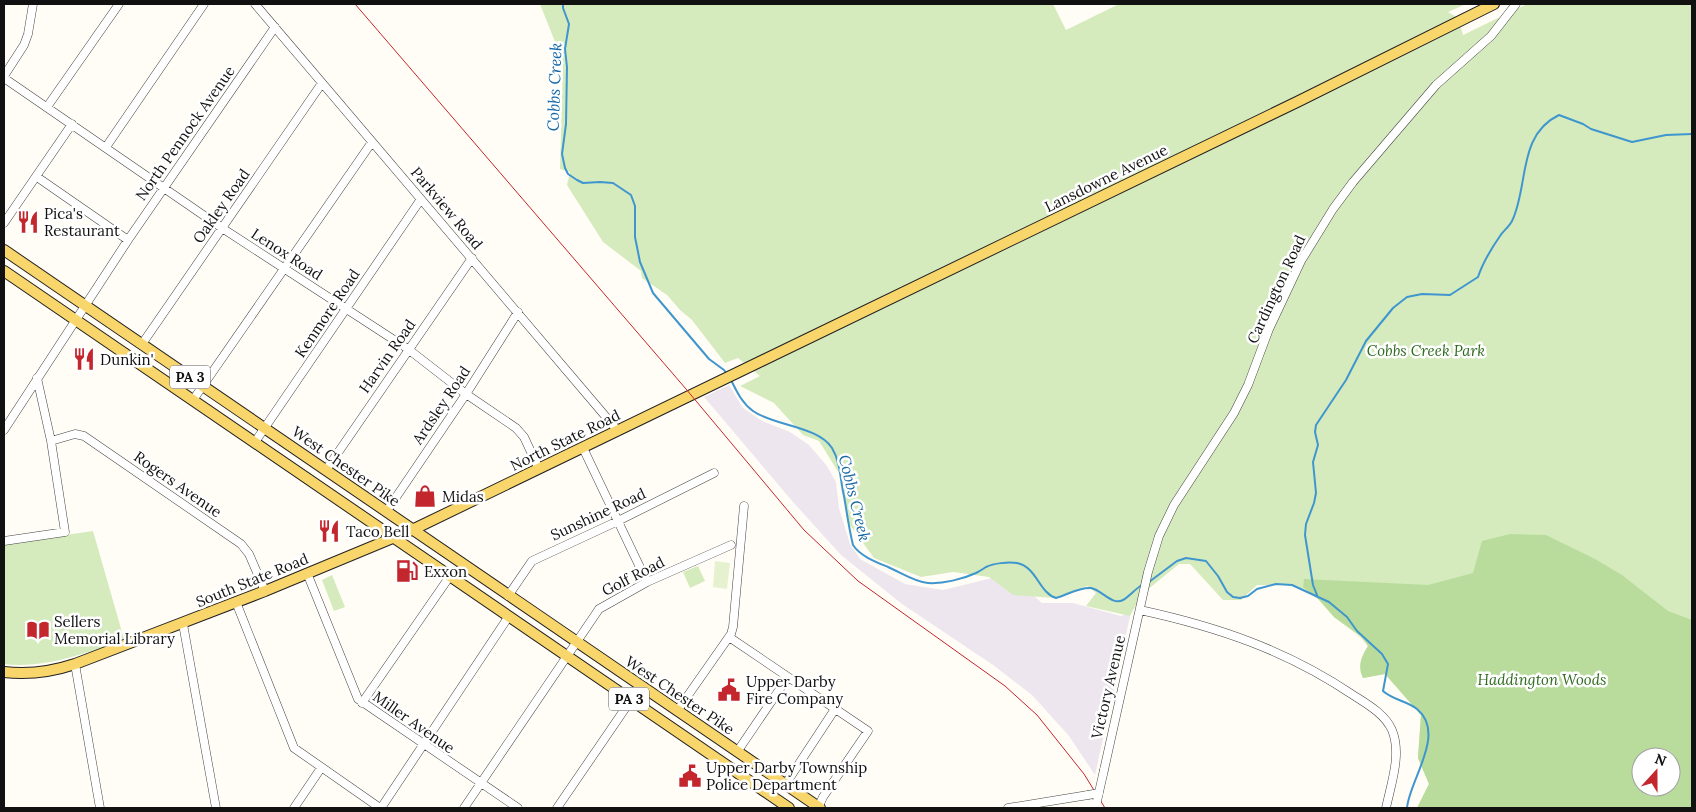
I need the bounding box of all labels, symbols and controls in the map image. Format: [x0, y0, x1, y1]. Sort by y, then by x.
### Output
water label: Cobbs Creek [542, 42, 566, 132]
street label: North Pennock Avenue [131, 62, 239, 204]
street label: Lansdowne Avenue [1041, 140, 1171, 216]
street label: Parkview Road [407, 163, 487, 253]
street label: Oakley Road [188, 165, 254, 247]
place label: Pica's Restaurant [44, 204, 120, 240]
restaurant icon: Pica's Restaurant [15, 209, 41, 235]
street label: Lenox Road [248, 224, 326, 284]
street label: Cardington Road [1243, 232, 1309, 346]
street label: Kenmore Road [290, 265, 364, 361]
street label: Harvin Road [355, 315, 419, 396]
park label: Cobbs Creek Park [1367, 341, 1485, 360]
restaurant icon: Dunkin' [71, 346, 97, 372]
place label: Dunkin' [100, 350, 154, 369]
street label: Ardsley Road [407, 362, 474, 449]
road number: PA 3 [170, 366, 210, 388]
street label: North State Road [507, 405, 623, 475]
street label: West Chester Pike [288, 422, 404, 510]
street label: Rogers Avenue [130, 447, 226, 521]
water label: Cobbs Creek [835, 453, 875, 543]
shop icon: Midas [412, 483, 438, 509]
street label: Sunshine Road [547, 484, 649, 544]
place label: Midas [442, 487, 484, 506]
restaurant icon: Taco Bell [316, 518, 342, 544]
place label: Taco Bell [346, 522, 409, 541]
street label: South State Road [193, 549, 311, 611]
street label: Golf Road [598, 552, 668, 600]
fuel station icon: Exxon [394, 558, 420, 584]
place label: Exxon [424, 562, 467, 581]
place label: Sellers Memorial Library [54, 612, 175, 648]
library icon: Sellers Memorial Library [25, 617, 51, 643]
street label: Victory Avenue [1087, 633, 1129, 742]
street label: West Chester Pike [622, 651, 738, 739]
park label: Haddington Woods [1478, 670, 1606, 689]
place label: Upper Darby Fire Company [746, 672, 843, 708]
public building icon: Upper Darby Fire Company [716, 677, 742, 703]
street label: Miller Avenue [369, 687, 459, 757]
road number: PA 3 [609, 688, 649, 711]
north arrow [1631, 747, 1681, 797]
text: N [1652, 750, 1669, 770]
place label: Upper Darby Township Police Department [706, 758, 867, 794]
public building icon: Upper Darby Township Police Department [677, 763, 703, 789]

